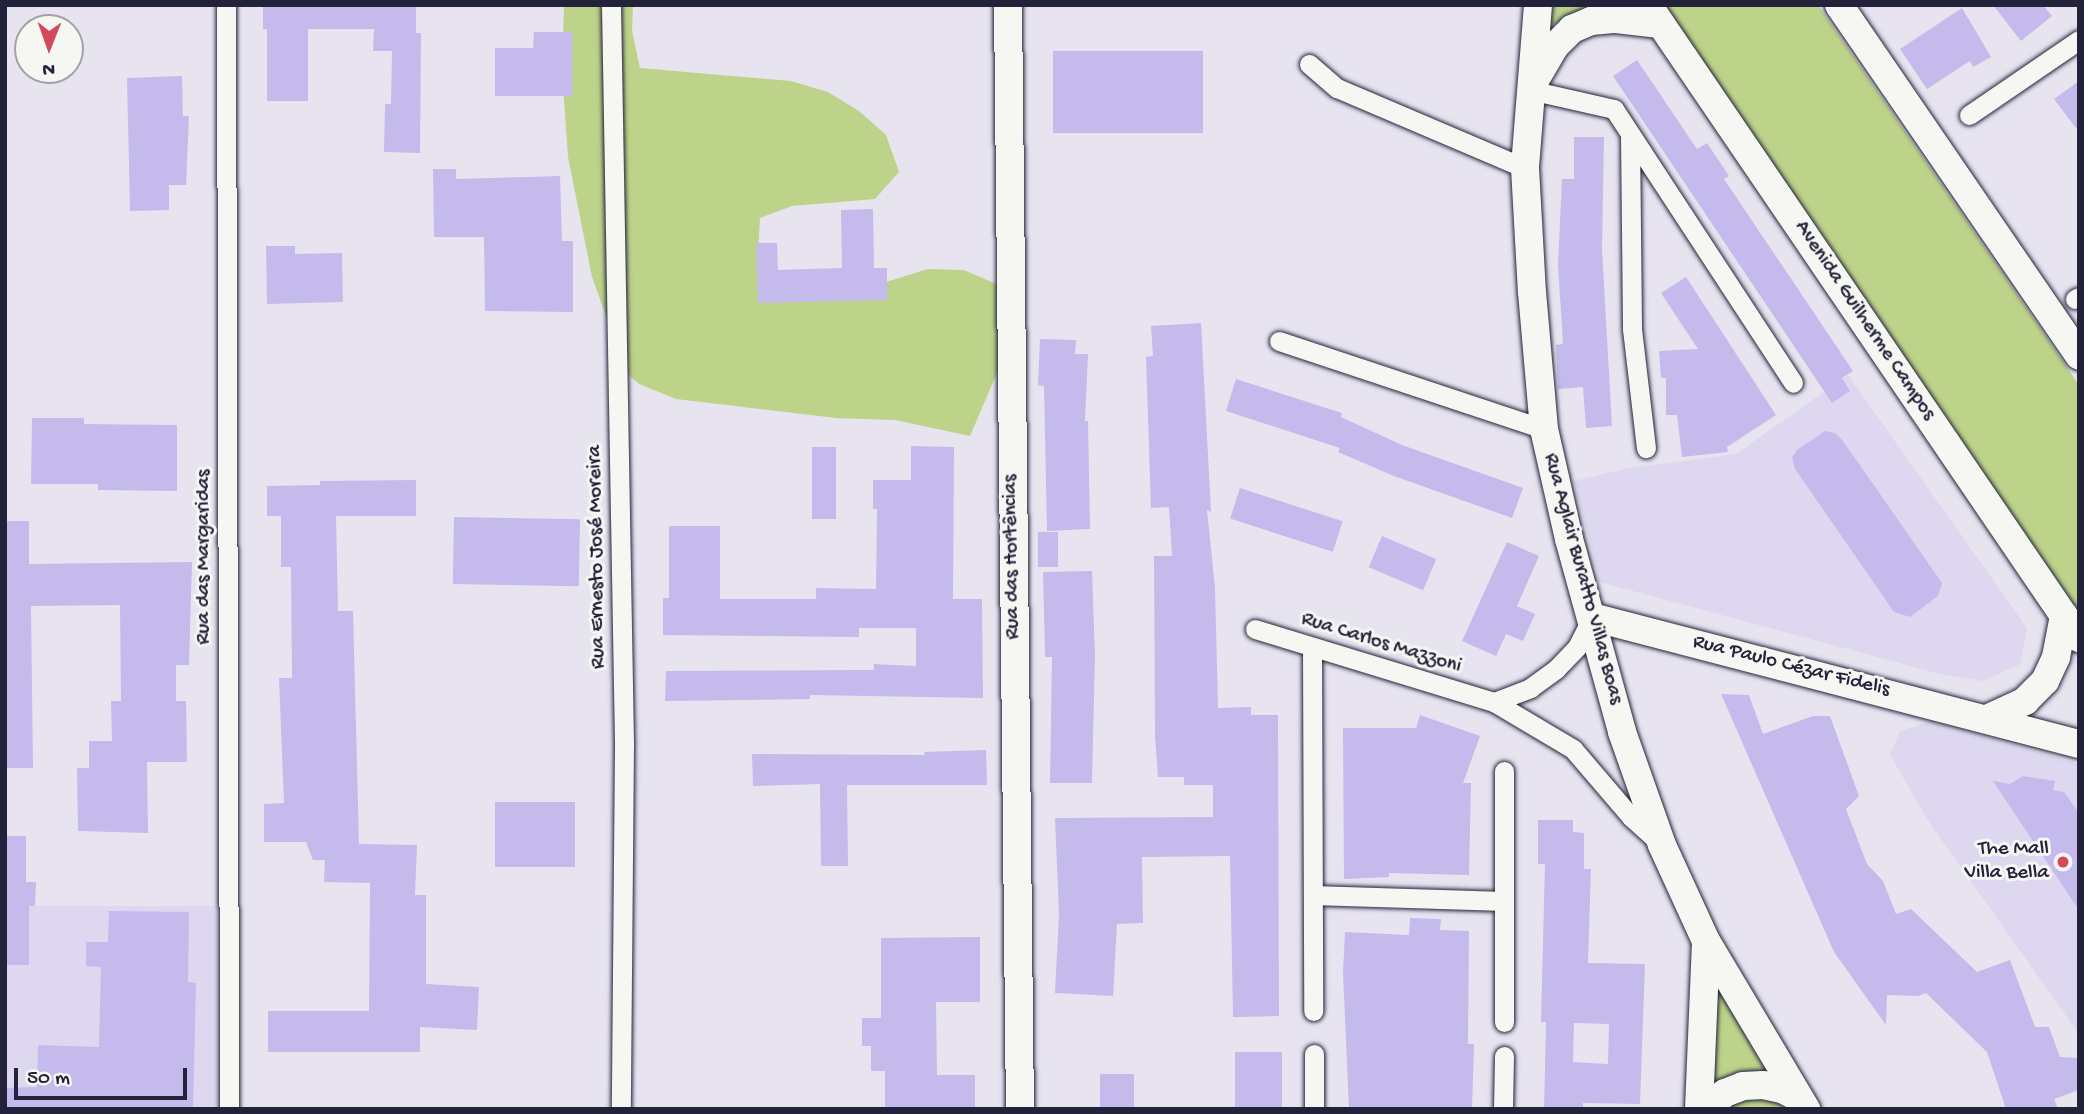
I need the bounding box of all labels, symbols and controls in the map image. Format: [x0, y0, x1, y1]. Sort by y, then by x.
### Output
north arrow [14, 14, 84, 84]
text: N [42, 57, 55, 80]
street label: Avenida Guilherme Campos [1788, 216, 1940, 426]
street label: Rua Ernesto José Moreira [583, 445, 613, 669]
street label: Rua Aglair Buratto Villas Boas [1536, 451, 1628, 707]
street label: Rua das Margaridas [192, 469, 218, 645]
street label: Rua das Hortências [999, 474, 1027, 640]
street label: Rua Carlos Mazzoni [1298, 608, 1464, 680]
street label: Rua Paulo Cézar Fidelis [1690, 630, 1892, 704]
place label: The Mall Villa Bella [1964, 837, 2049, 887]
marker: The Mall Villa Bella [2055, 854, 2071, 870]
scale bar [18, 1054, 191, 1098]
text: 50 m [27, 1067, 70, 1092]

